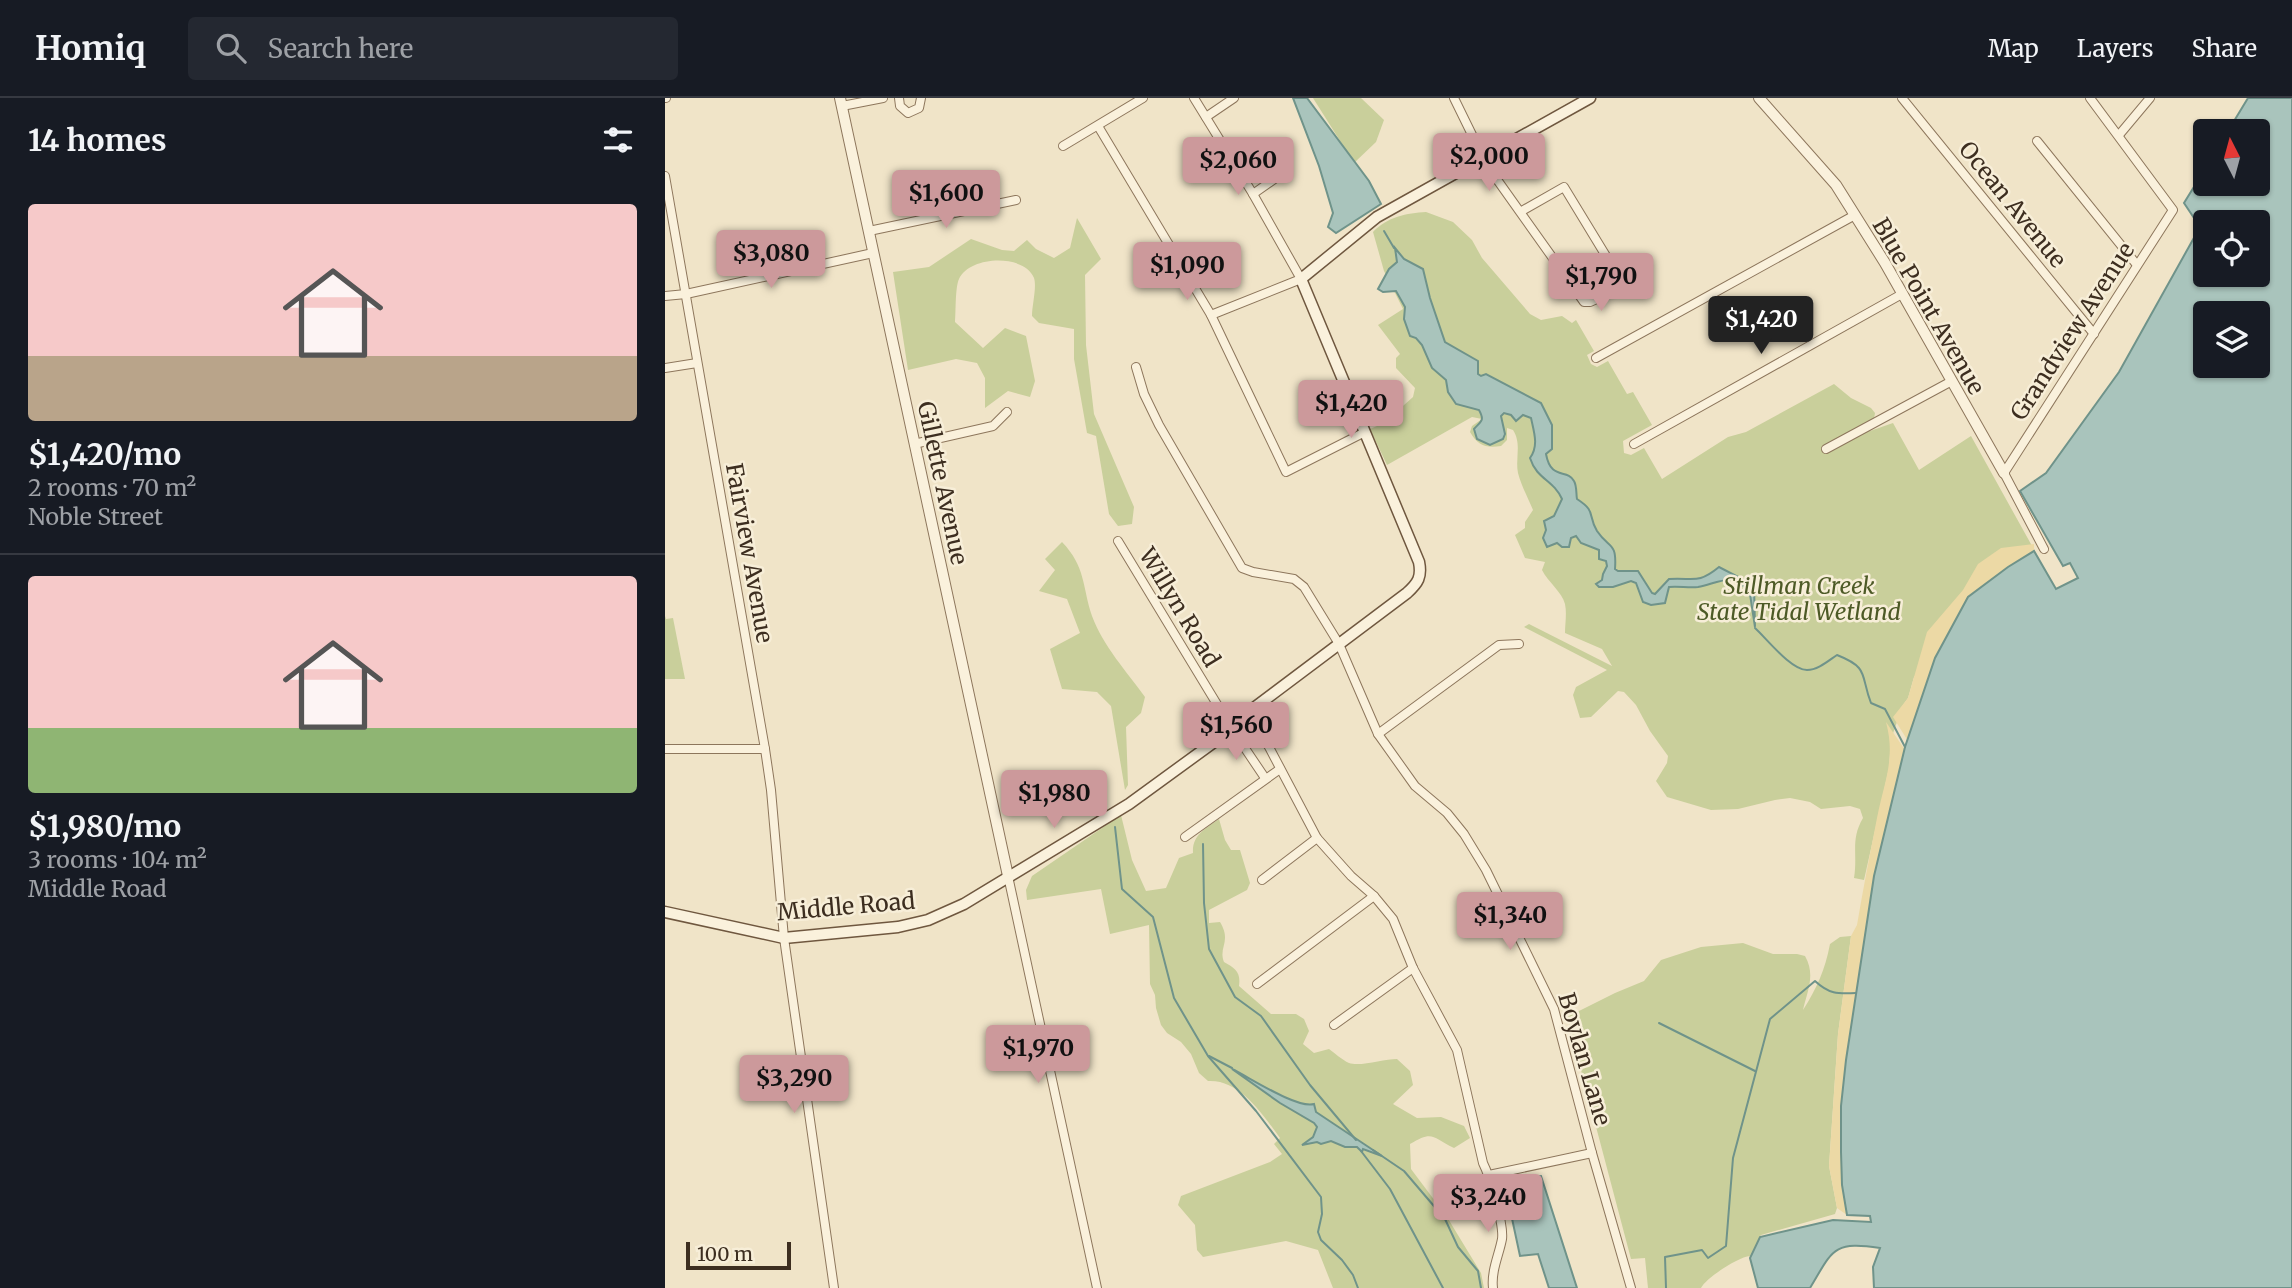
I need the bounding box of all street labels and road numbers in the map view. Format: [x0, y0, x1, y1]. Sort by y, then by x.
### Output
street label: Ocean Avenue [1953, 135, 2073, 273]
street label: Blue Point Avenue [1867, 213, 1991, 399]
street label: Grandview Avenue [2004, 237, 2140, 425]
street label: Gillette Avenue [912, 399, 974, 567]
street label: Fairview Avenue [720, 461, 780, 645]
street label: Willyn Road [1133, 541, 1227, 672]
street label: Middle Road [776, 886, 916, 926]
street label: Boylan Lane [1552, 989, 1618, 1129]

